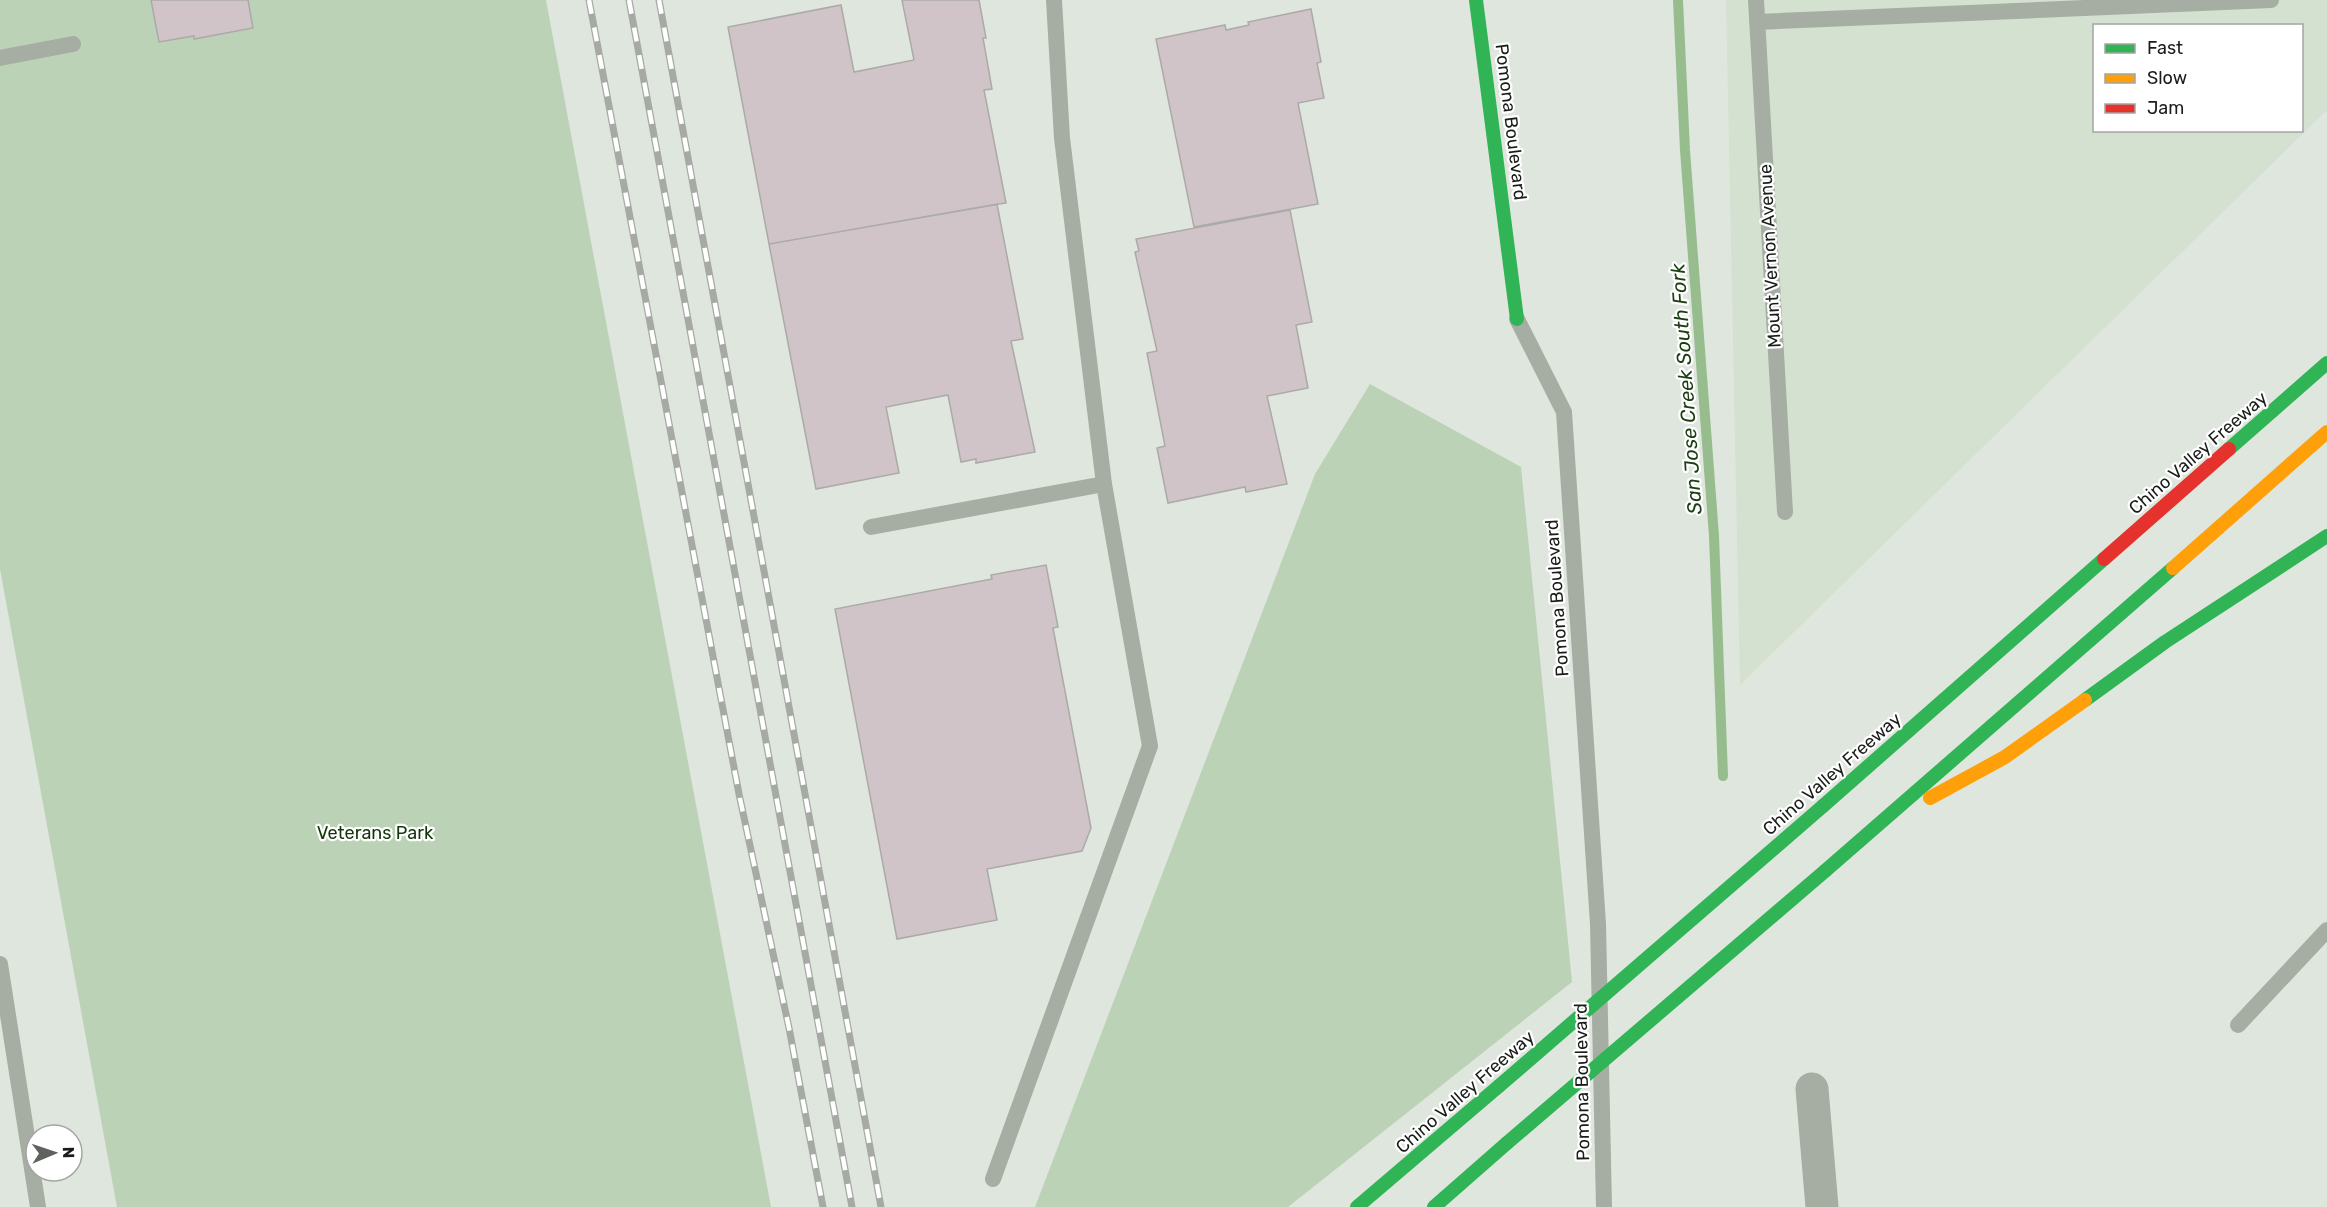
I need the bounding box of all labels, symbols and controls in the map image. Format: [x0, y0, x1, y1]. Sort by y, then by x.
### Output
legend [2093, 24, 2303, 132]
text: Fast [2147, 37, 2183, 59]
street label: Pomona Boulevard [1490, 42, 1532, 202]
text: Slow [2147, 67, 2187, 89]
text: Jam [2147, 97, 2184, 119]
street label: Mount Vernon Avenue [1754, 163, 1786, 349]
water label: San Jose Creek South Fork [1665, 262, 1707, 515]
street label: Chino Valley Freeway [2124, 387, 2272, 519]
street label: Pomona Boulevard [1541, 519, 1573, 677]
street label: Chino Valley Freeway [1758, 708, 1906, 840]
park label: Veterans Park [317, 822, 434, 844]
street label: Pomona Boulevard [1570, 1003, 1594, 1161]
street label: Chino Valley Freeway [1391, 1026, 1539, 1158]
north arrow [24, 1123, 84, 1183]
text: N [59, 1146, 78, 1159]

